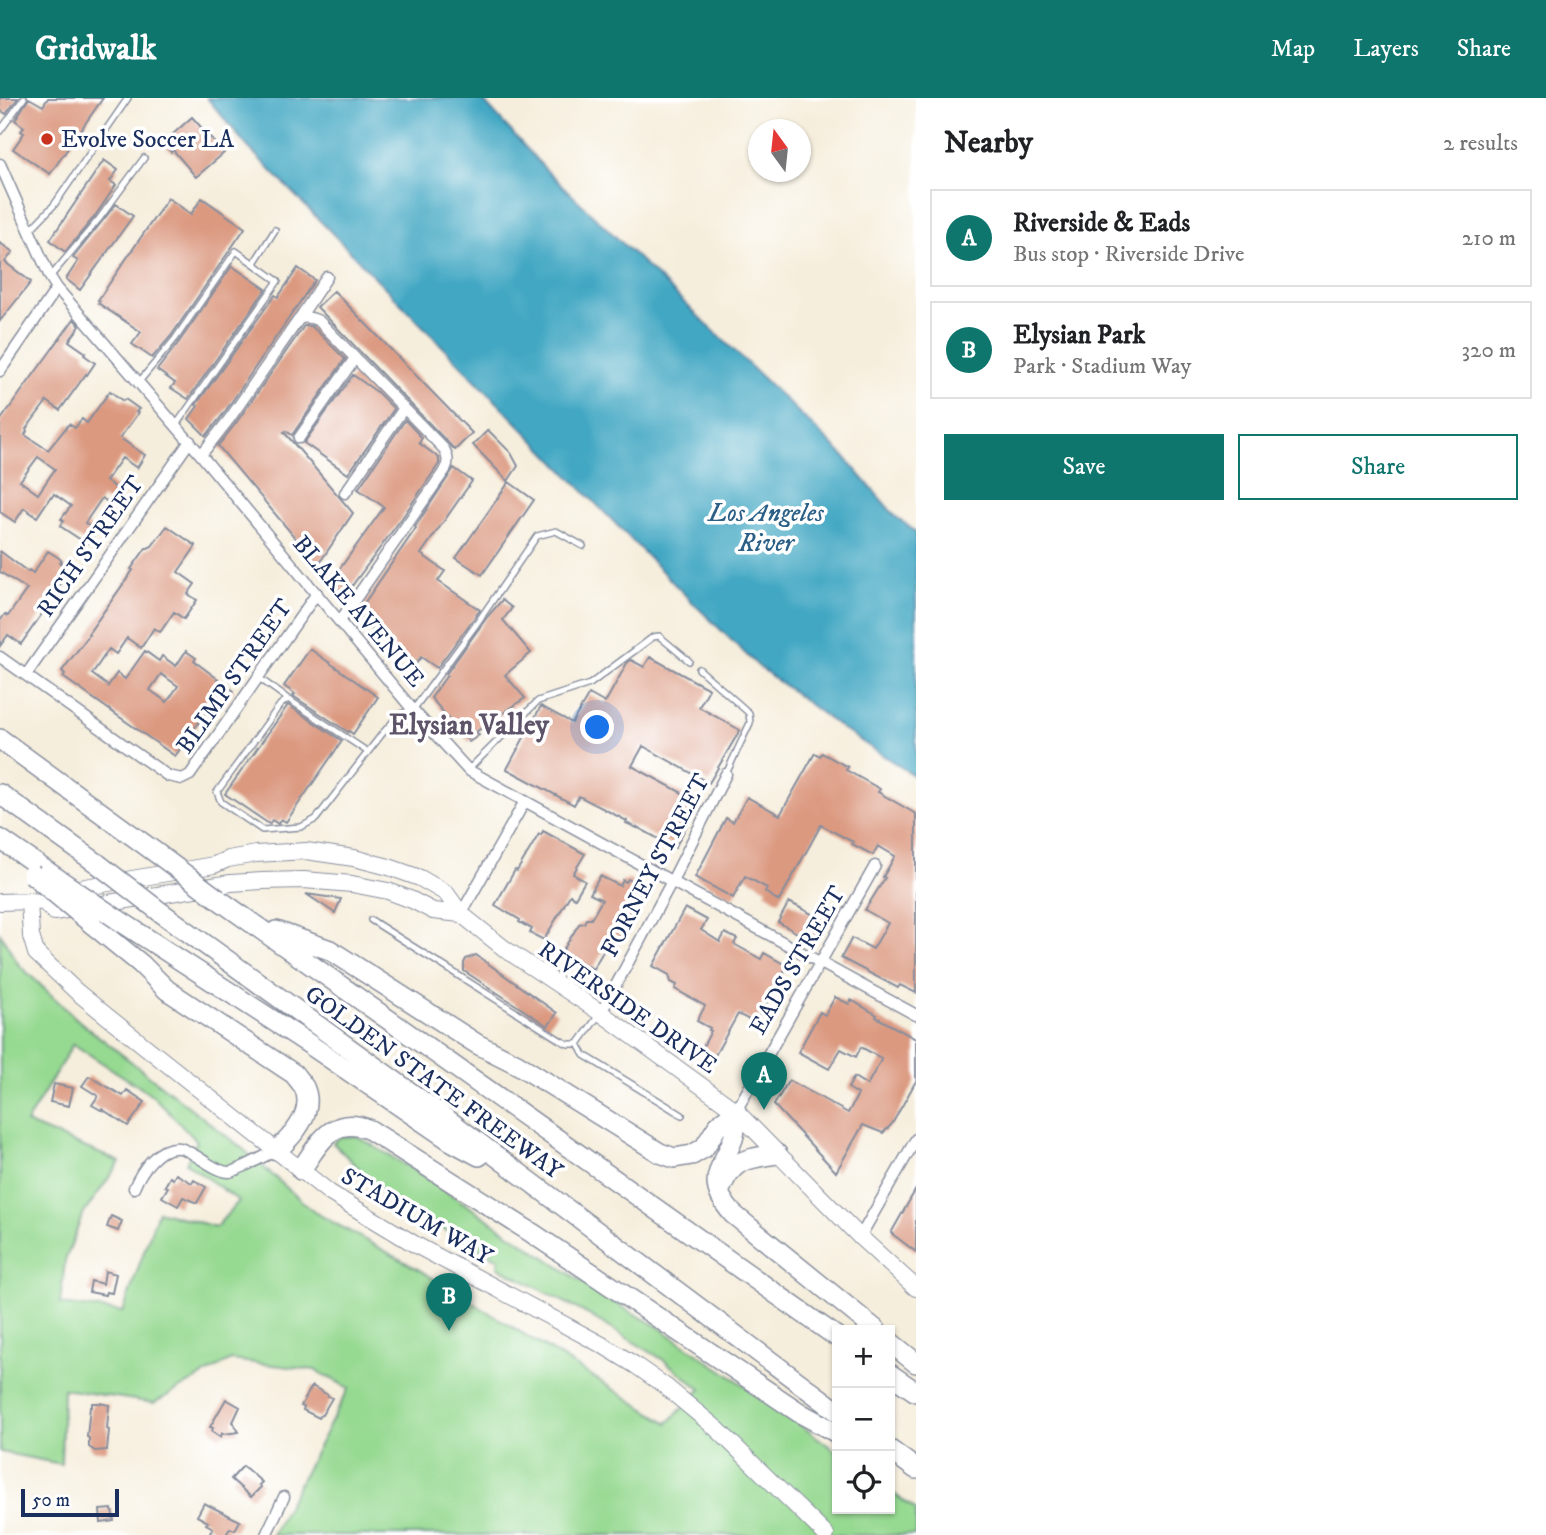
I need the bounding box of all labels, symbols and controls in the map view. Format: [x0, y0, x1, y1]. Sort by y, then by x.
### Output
text: Gridwalk [35, 29, 157, 70]
text: Map [1271, 34, 1315, 64]
text: Layers [1353, 34, 1419, 64]
text: Share [1457, 34, 1511, 64]
north arrow [748, 119, 811, 182]
place label: Evolve Soccer LA [61, 125, 235, 155]
text: Nearby [944, 125, 1033, 162]
text: 2 results [1443, 129, 1518, 158]
marker: Evolve Soccer LA [39, 131, 55, 147]
text: Riverside & Eads [1013, 207, 1190, 240]
text: A [962, 224, 976, 253]
text: 210 m [1462, 224, 1516, 253]
text: Bus stop · Riverside Drive [1013, 240, 1245, 269]
text: Elysian Park [1013, 319, 1145, 352]
text: B [962, 336, 976, 365]
text: 320 m [1462, 336, 1516, 365]
text: Park · Stadium Way [1013, 352, 1192, 381]
button: Save [944, 434, 1224, 500]
button: Share [1238, 434, 1518, 500]
street label: RICH STREET [31, 470, 151, 623]
water label: Los Angeles River [706, 497, 825, 560]
street label: BLAKE AVENUE [286, 530, 430, 694]
street label: BLIMP STREET [170, 593, 299, 760]
district label: Elysian Valley [389, 708, 550, 743]
your location [580, 710, 614, 744]
street label: FORNEY STREET [595, 769, 717, 962]
street label: EADS STREET [743, 881, 853, 1040]
street label: RIVERSIDE DRIVE [532, 935, 723, 1081]
street label: GOLDEN STATE FREEWAY [299, 979, 569, 1187]
pin: A [741, 1052, 787, 1110]
street label: STADIUM WAY [335, 1161, 498, 1273]
pin: B [426, 1273, 472, 1331]
map controls [832, 1325, 895, 1514]
button: + [832, 1325, 895, 1388]
button: − [832, 1388, 895, 1451]
button: locate [832, 1451, 895, 1514]
scale bar [21, 1486, 119, 1518]
text: 50 m [32, 1489, 70, 1512]

